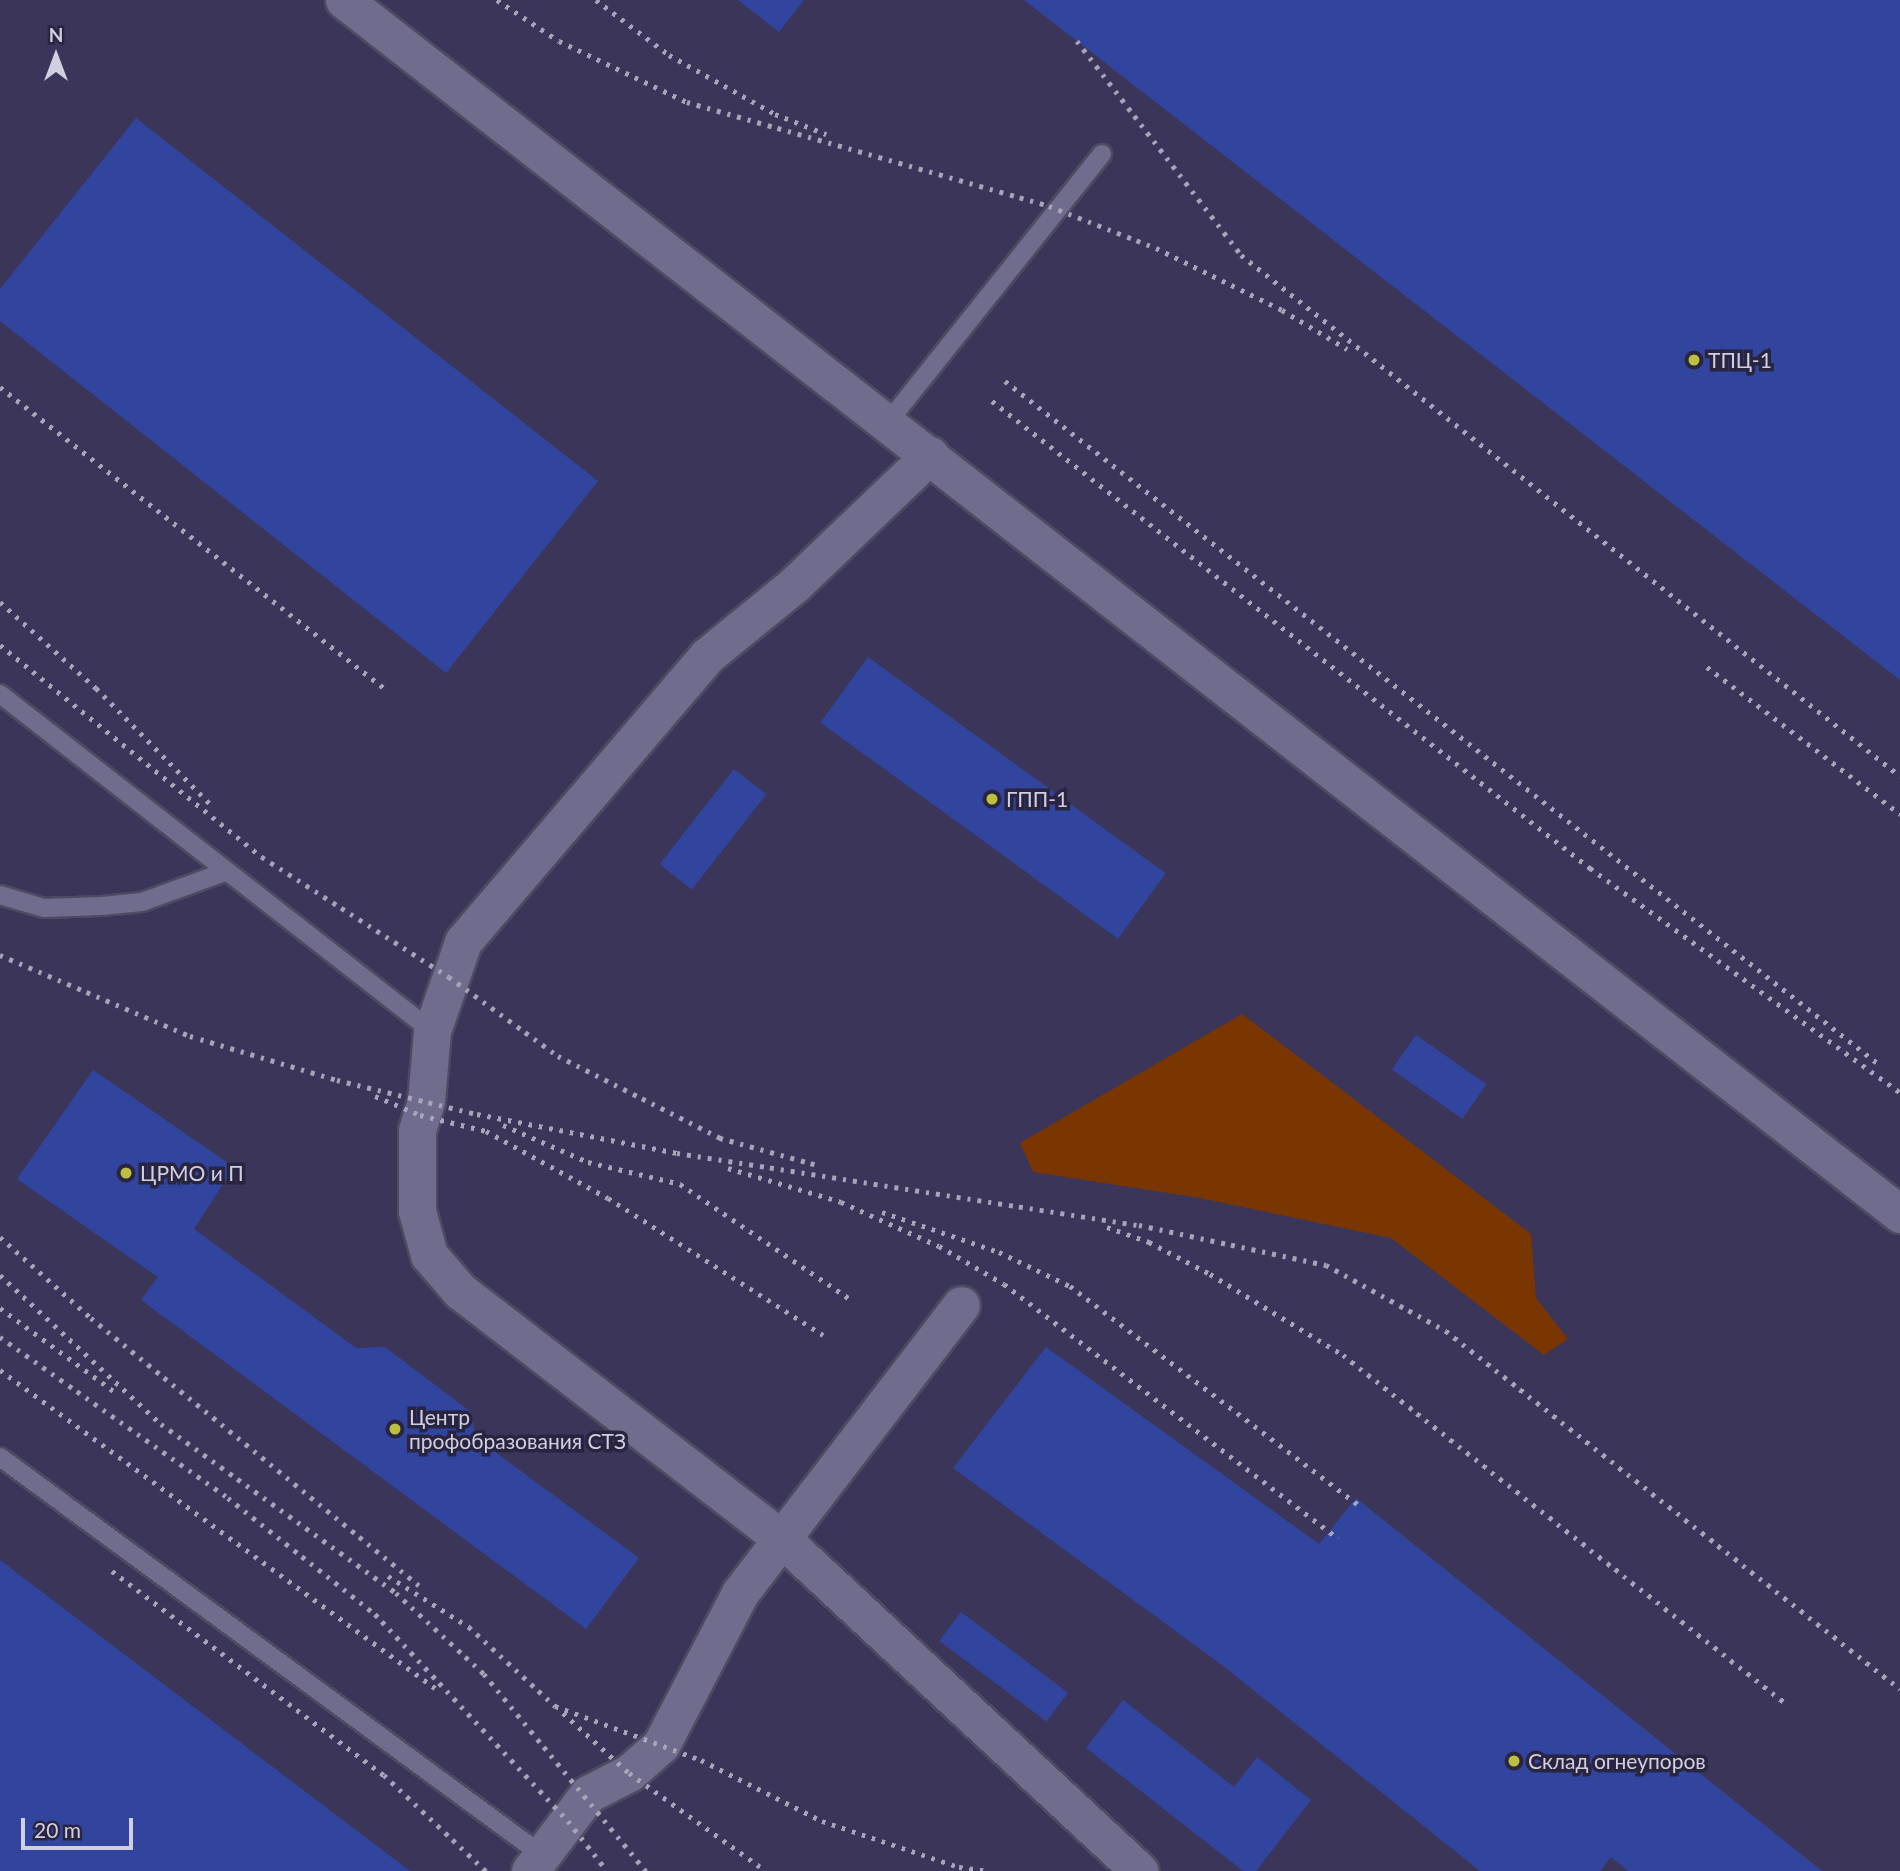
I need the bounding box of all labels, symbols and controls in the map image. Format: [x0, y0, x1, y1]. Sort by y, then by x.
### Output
north arrow [21, 21, 91, 91]
text: N [49, 23, 63, 46]
place label: ТПЦ-1 [1708, 347, 1772, 373]
marker: ТПЦ-1 [1686, 352, 1702, 368]
place label: ГПП-1 [1006, 786, 1068, 812]
marker: ГПП-1 [984, 791, 1000, 807]
place label: ЦРМО и П [140, 1160, 244, 1186]
marker: ЦРМО и П [118, 1165, 134, 1181]
place label: Центр профобразования СТЗ [409, 1404, 626, 1454]
marker: Центр профобразования СТЗ [387, 1421, 403, 1437]
place label: Склад огнеупоров [1528, 1748, 1706, 1774]
marker: Склад огнеупоров [1506, 1753, 1522, 1769]
scale bar [24, 1804, 136, 1848]
text: 20 m [34, 1817, 81, 1842]

